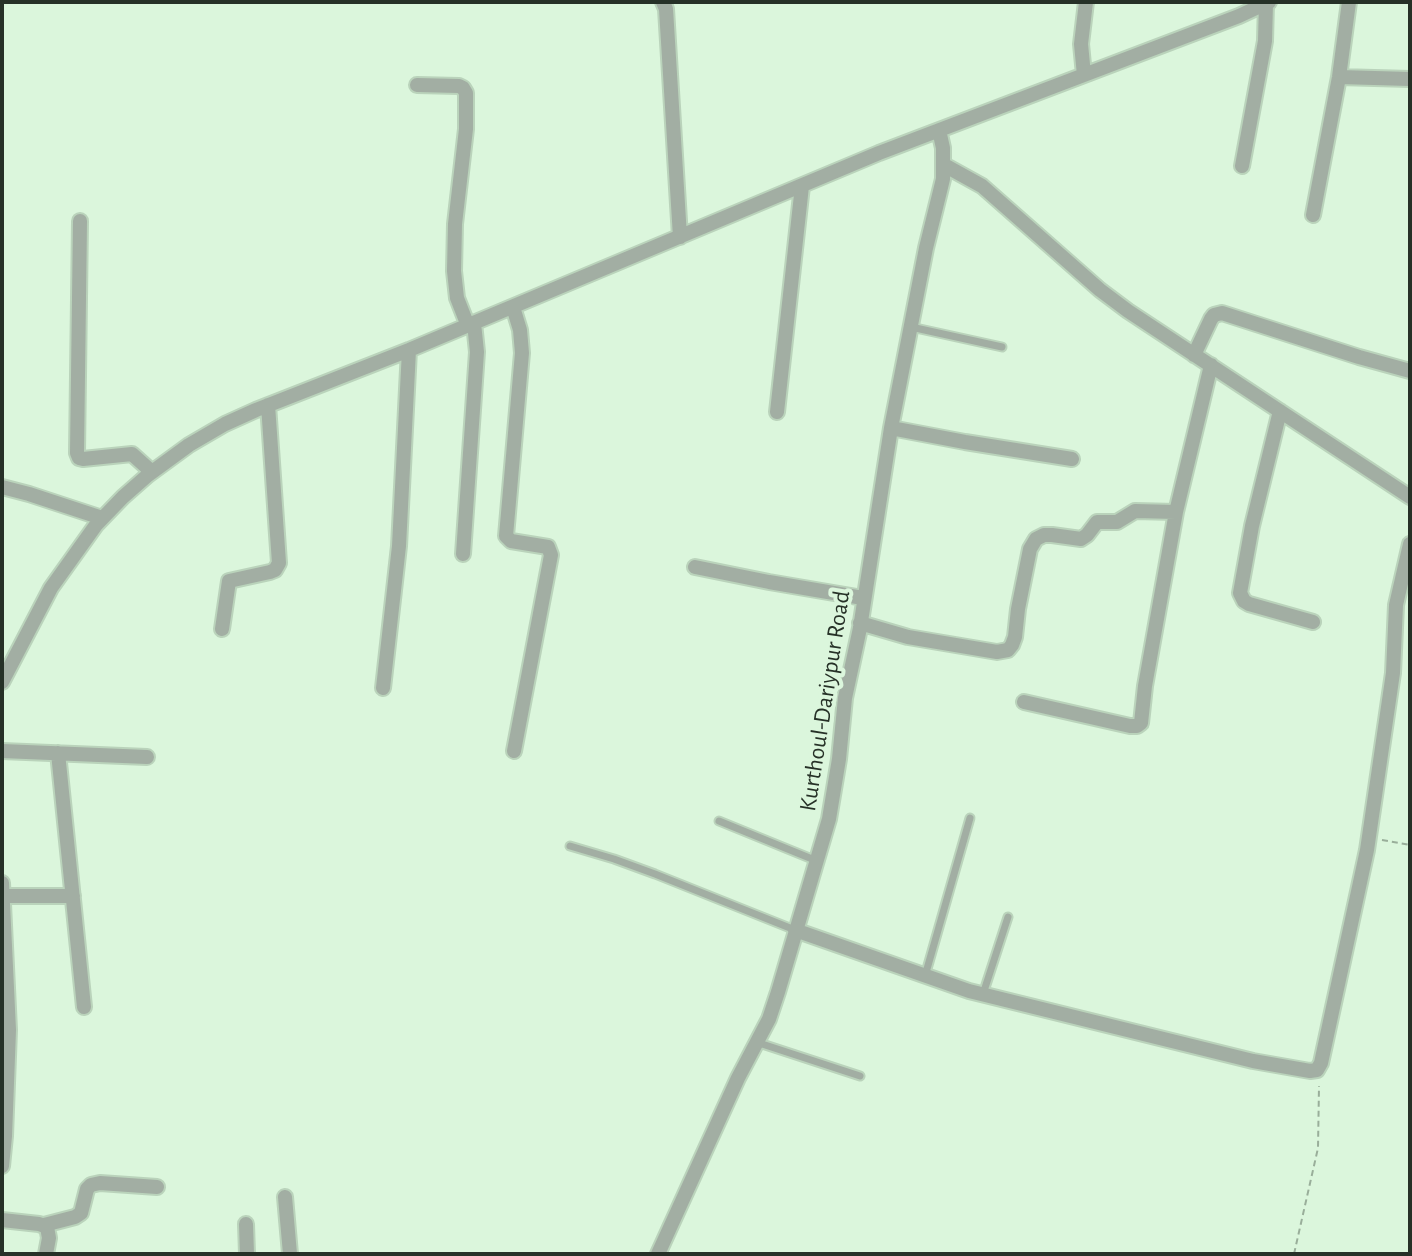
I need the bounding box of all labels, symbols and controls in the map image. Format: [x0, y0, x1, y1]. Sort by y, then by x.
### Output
street label: Kurthoul-Dariypur Road [793, 589, 857, 813]

